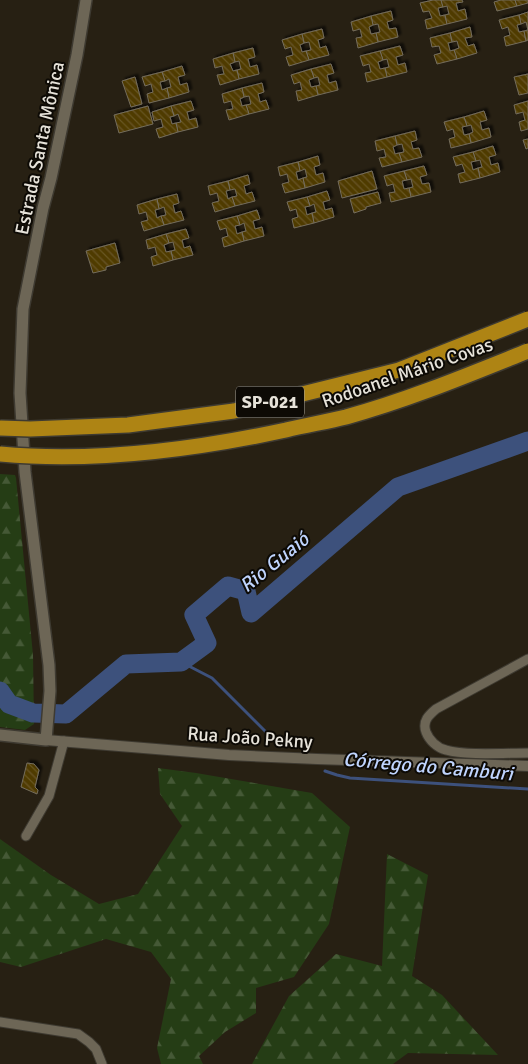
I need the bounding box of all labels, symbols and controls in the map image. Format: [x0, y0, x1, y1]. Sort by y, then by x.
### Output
street label: Estrada Santa Mônica [10, 59, 70, 237]
street label: Rodoanel Mário Covas [319, 332, 496, 413]
road number: SP-021 [236, 387, 304, 418]
water label: Rio Guaió [235, 526, 315, 598]
street label: Rua João Pekny [187, 722, 313, 754]
water label: Córrego do Camburi [342, 747, 515, 786]

